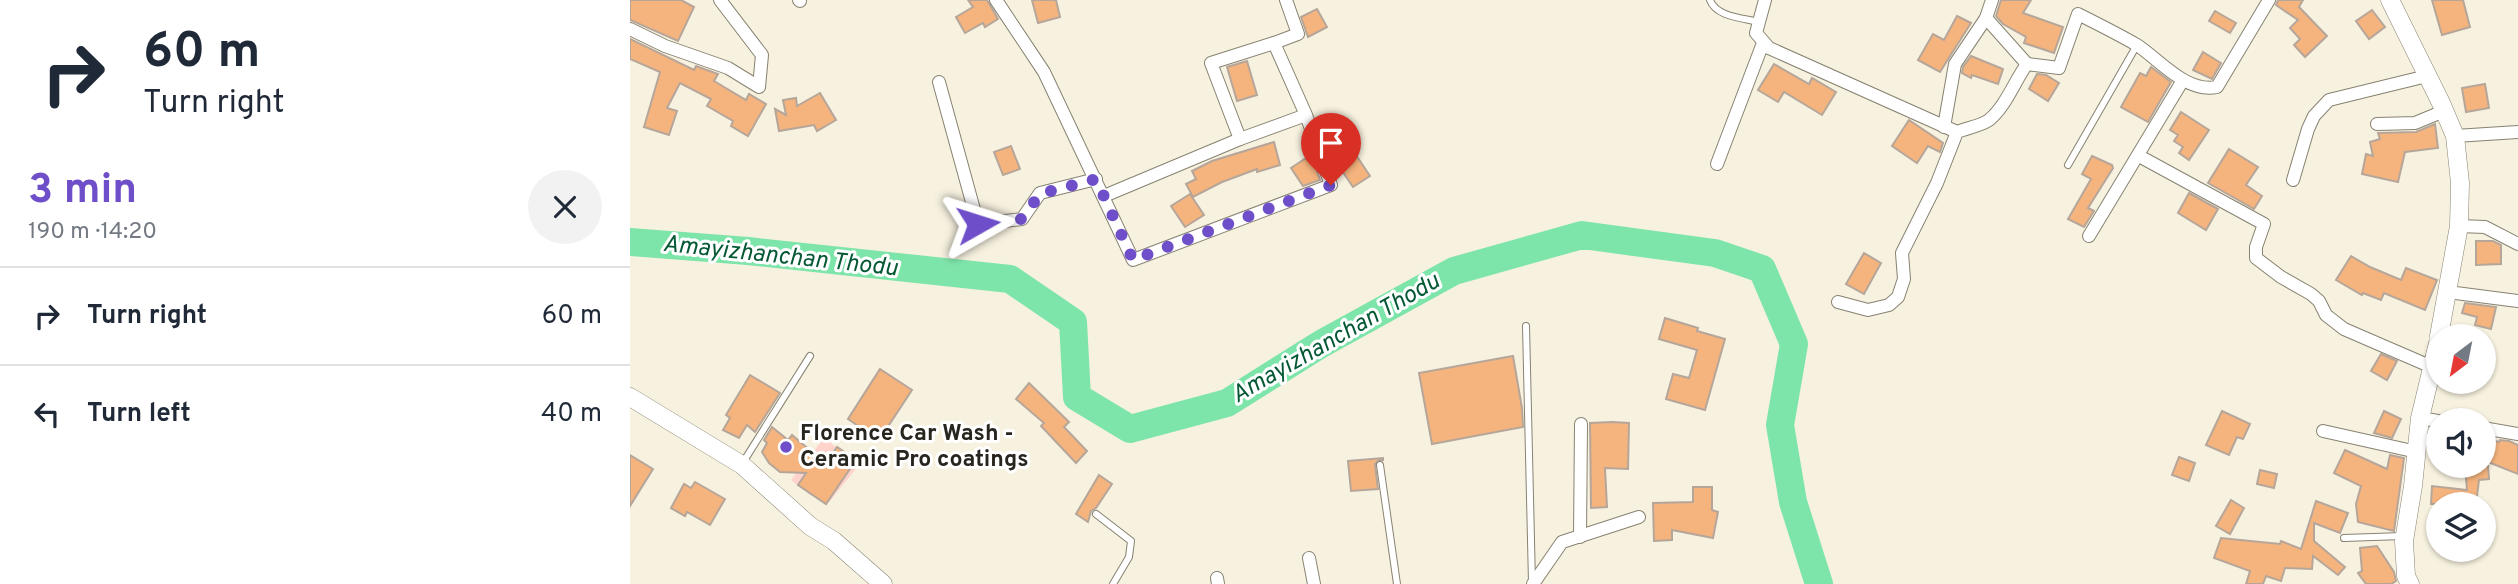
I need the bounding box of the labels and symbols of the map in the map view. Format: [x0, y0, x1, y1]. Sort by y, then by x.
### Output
pin [1301, 113, 1361, 185]
position arrow [941, 187, 1015, 261]
water label: Amayizhanchan Thodu [661, 230, 900, 284]
water label: Amayizhanchan Thodu [1226, 267, 1446, 411]
north arrow [2426, 324, 2496, 394]
place label: Florence Car Wash - Ceramic Pro coatings [800, 420, 1029, 475]
marker: Florence Car Wash - Ceramic Pro coatings [778, 439, 794, 455]

